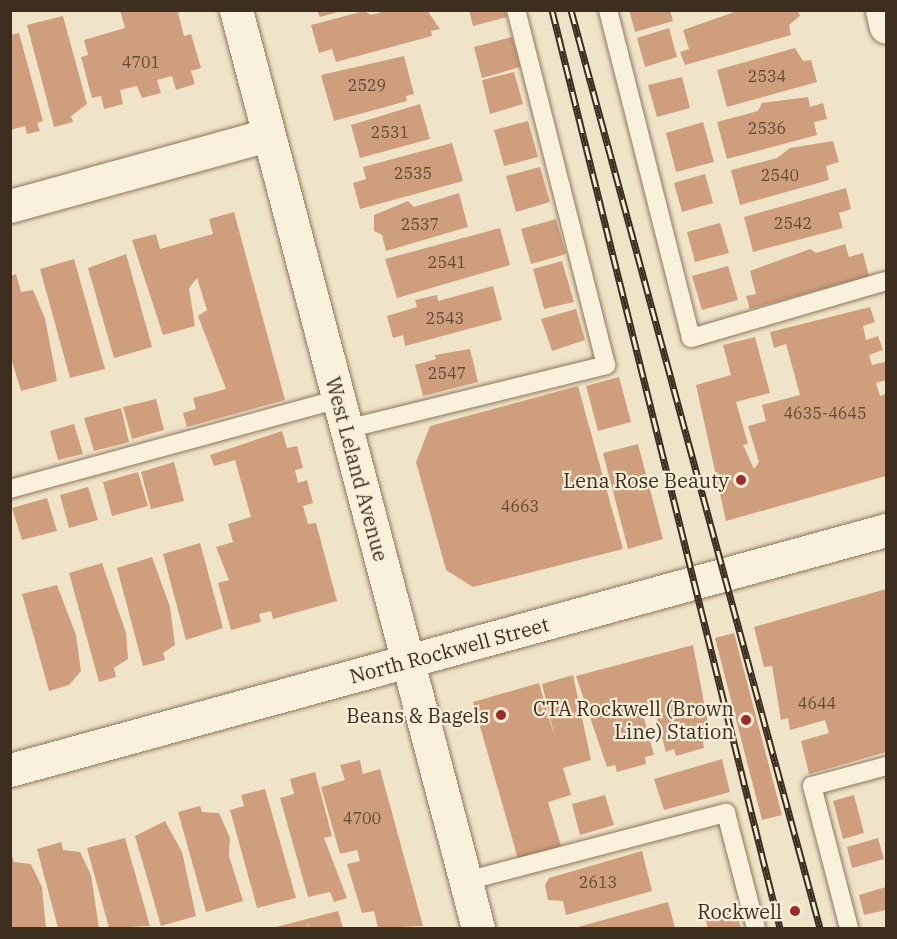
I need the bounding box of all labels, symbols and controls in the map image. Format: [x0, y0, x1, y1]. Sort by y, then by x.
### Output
house number: 4701 [122, 52, 160, 72]
house number: 2534 [748, 66, 786, 86]
house number: 2529 [348, 75, 386, 95]
house number: 2536 [748, 118, 786, 138]
house number: 2531 [371, 122, 409, 142]
house number: 2535 [394, 163, 432, 183]
house number: 2540 [761, 165, 799, 185]
house number: 2542 [774, 213, 812, 233]
house number: 2537 [401, 214, 439, 234]
house number: 2541 [428, 252, 466, 272]
house number: 2543 [426, 308, 464, 328]
house number: 2547 [428, 363, 466, 383]
street label: West Leland Avenue [321, 374, 393, 564]
house number: 4635-4645 [783, 403, 867, 423]
place label: Lena Rose Beauty [563, 468, 729, 492]
marker: Lena Rose Beauty [734, 473, 748, 487]
house number: 4663 [501, 496, 539, 516]
street label: North Rockwell Street [347, 612, 551, 688]
house number: 4644 [798, 693, 836, 713]
place label: CTA Rockwell (Brown Line) Station [533, 696, 734, 743]
place label: Beans & Bagels [346, 703, 489, 727]
marker: Beans & Bagels [494, 708, 508, 722]
marker: CTA Rockwell (Brown Line) Station [739, 713, 753, 727]
house number: 4700 [343, 808, 381, 828]
house number: 2613 [579, 872, 617, 892]
place label: Rockwell [697, 899, 782, 923]
marker: Rockwell [786, 902, 804, 920]

